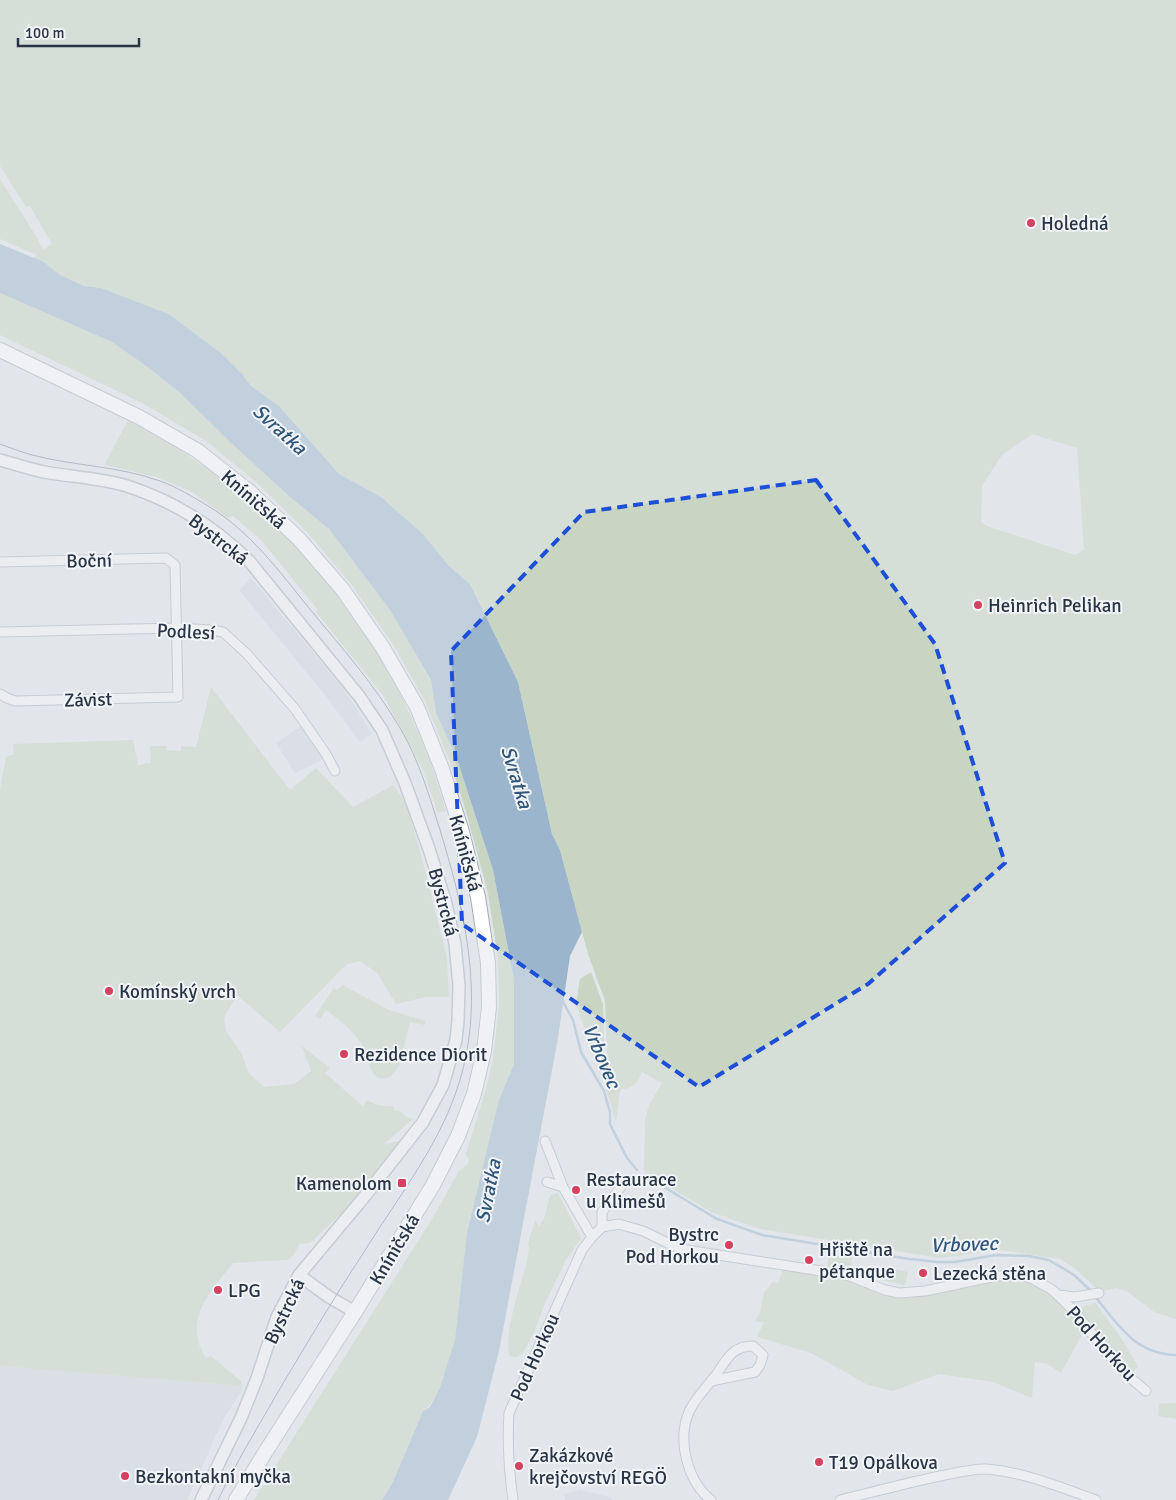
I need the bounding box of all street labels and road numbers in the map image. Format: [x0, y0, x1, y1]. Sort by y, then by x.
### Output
street label: Kníničská [216, 465, 291, 535]
street label: Bystrcká [183, 509, 253, 571]
street label: Boční [66, 549, 113, 573]
street label: Podlesí [156, 618, 217, 646]
street label: Závist [64, 687, 113, 713]
street label: Kníničská [443, 812, 487, 894]
street label: Bystrcká [422, 865, 464, 939]
street label: Kníničská [364, 1210, 425, 1289]
street label: Bystrcká [259, 1275, 311, 1348]
street label: Pod Horkou [1061, 1301, 1141, 1386]
street label: Pod Horkou [505, 1310, 565, 1405]

